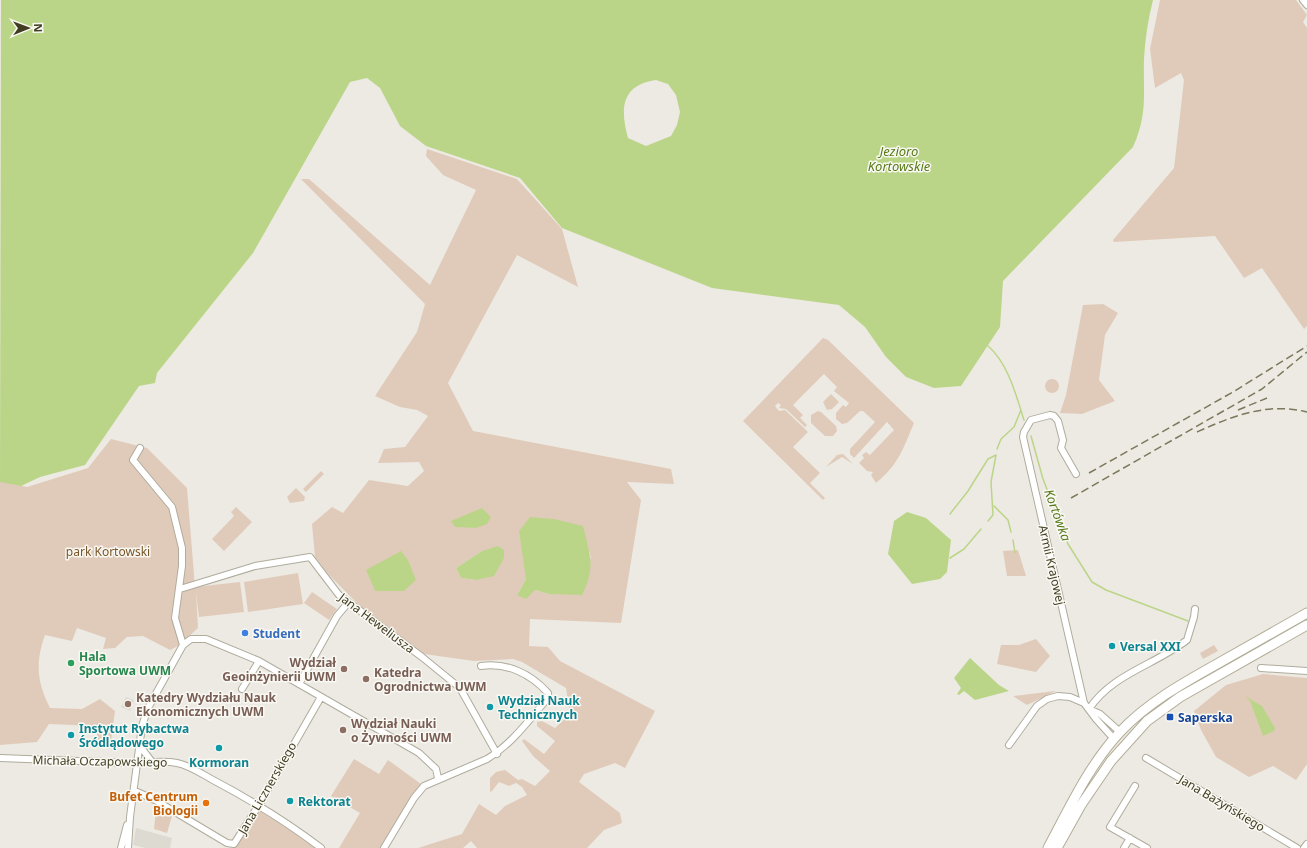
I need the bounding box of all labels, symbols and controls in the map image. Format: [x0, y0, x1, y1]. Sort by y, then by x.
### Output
north arrow [8, 8, 48, 48]
text: N [31, 23, 46, 32]
water label: Jezioro Kortowskie [868, 142, 931, 175]
water label: Kortówka [1040, 486, 1076, 544]
street label: Armii Krajowej [1035, 523, 1069, 607]
park label: park Kortowski [66, 543, 150, 560]
street label: Jana Heweliusza [335, 588, 418, 657]
place label: Student [253, 625, 300, 642]
marker: Student [240, 628, 250, 638]
place label: Versal XXI [1120, 638, 1181, 655]
marker: Versal XXI [1107, 641, 1117, 651]
place label: Hala Sportowa UWM [79, 648, 171, 679]
place label: Wydział Geoinżynierii UWM [222, 654, 336, 685]
marker: Hala Sportowa UWM [66, 658, 76, 668]
marker: Wydział Geoinżynierii UWM [339, 664, 349, 674]
place label: Katedra Ogrodnictwa UWM [374, 664, 487, 695]
marker: Katedra Ogrodnictwa UWM [361, 674, 371, 684]
place label: Katedry Wydziału Nauk Ekonomicznych UWM [136, 689, 277, 720]
place label: Wydział Nauk Technicznych [498, 692, 580, 723]
marker: Katedry Wydziału Nauk Ekonomicznych UWM [123, 699, 133, 709]
marker: Wydział Nauk Technicznych [485, 702, 495, 712]
place label: Saperska [1178, 709, 1233, 726]
marker: Saperska [1165, 712, 1175, 722]
place label: Wydział Nauki o Żywności UWM [351, 715, 452, 746]
place label: Instytut Rybactwa Śródlądowego [79, 720, 189, 751]
marker: Wydział Nauki o Żywności UWM [338, 725, 348, 735]
marker: Instytut Rybactwa Śródlądowego [66, 730, 76, 740]
street label: Jana Licznerskiego [233, 739, 300, 838]
marker: Kormoran [214, 743, 224, 753]
street label: Michała Oczapowskiego [32, 751, 168, 771]
place label: Kormoran [189, 754, 249, 771]
street label: Jana Bażyńskiego [1175, 770, 1268, 835]
place label: Bufet Centrum Biologii [109, 788, 198, 819]
place label: Rektorat [298, 793, 351, 810]
marker: Rektorat [285, 796, 295, 806]
marker: Bufet Centrum Biologii [201, 798, 211, 808]

